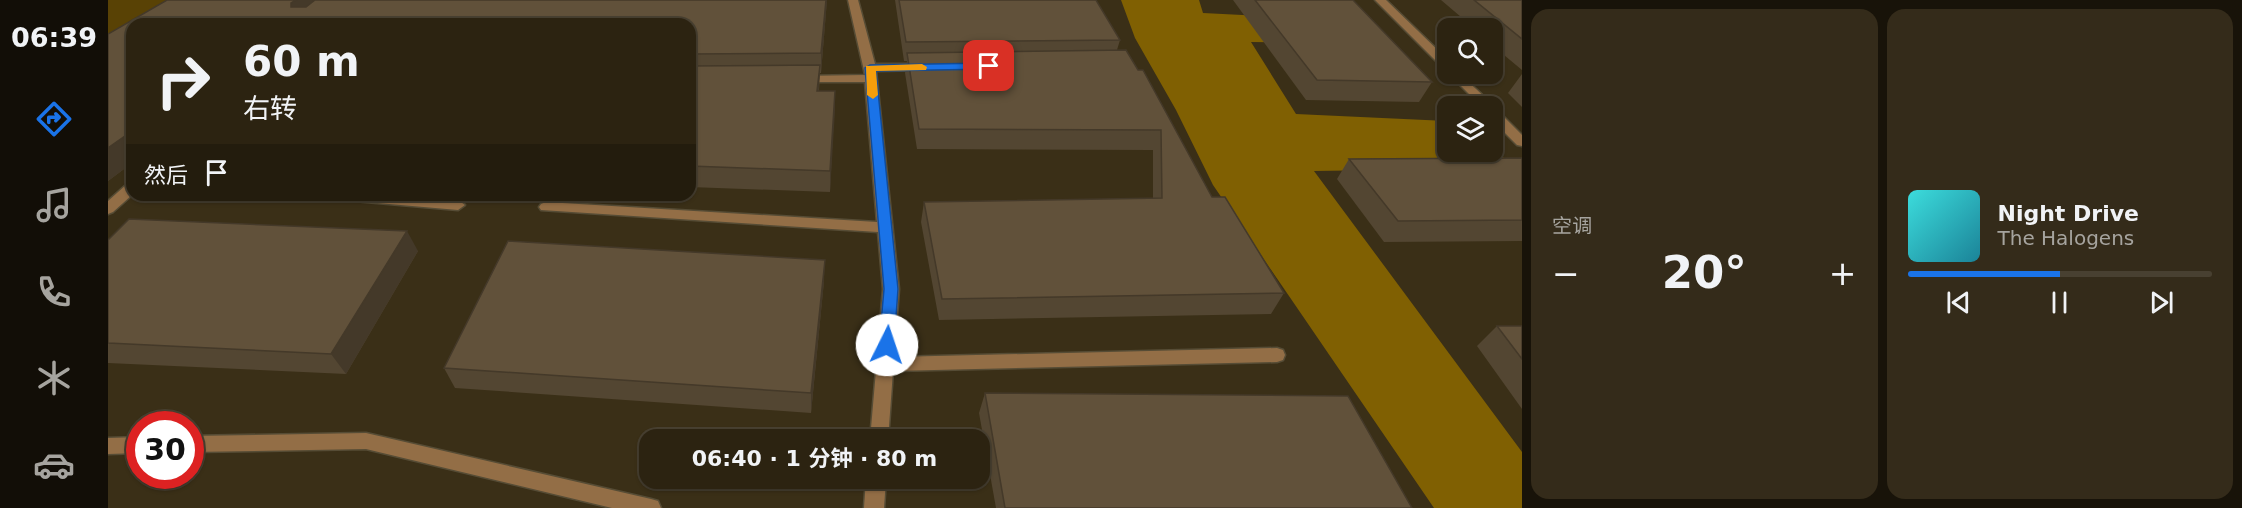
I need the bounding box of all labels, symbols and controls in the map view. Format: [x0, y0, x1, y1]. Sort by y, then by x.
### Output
map controls [1437, 18, 1503, 162]
button: search [1437, 18, 1503, 84]
text: 06:39 [11, 22, 97, 53]
text: 60 m [243, 37, 360, 86]
pin [963, 40, 1014, 91]
icon: right [144, 42, 222, 120]
icon: arrive [972, 49, 1005, 82]
text: 右转 [243, 93, 297, 124]
button: layers [1437, 96, 1503, 162]
icon: directions [33, 98, 75, 140]
icon: arrive [200, 156, 233, 189]
text: 然后 [144, 163, 188, 188]
icon: music [33, 184, 75, 226]
text: Night Drive [1998, 201, 2139, 226]
text: 空调 [1552, 214, 1592, 238]
text: The Halogens [1998, 226, 2134, 250]
text: 20° [1662, 246, 1747, 299]
text: − [1552, 254, 1580, 293]
text: + [1829, 254, 1857, 293]
icon: phone [33, 271, 75, 313]
icon: previous [1942, 286, 1975, 319]
icon: pause [2043, 286, 2076, 319]
icon: next [2145, 286, 2178, 319]
position arrow [855, 313, 919, 377]
icon: climate [33, 357, 75, 399]
speed limit sign: 30 [126, 411, 204, 489]
icon: car [33, 444, 75, 486]
text: 06:40 · 1 分钟 · 80 m [692, 446, 937, 471]

